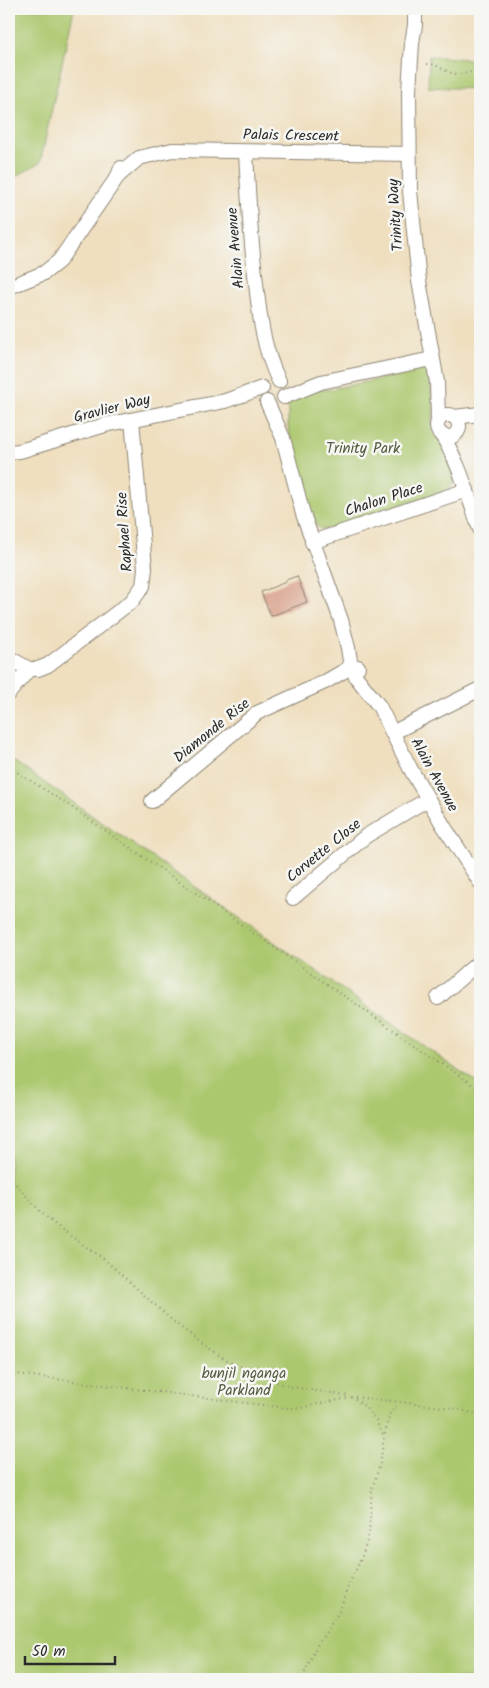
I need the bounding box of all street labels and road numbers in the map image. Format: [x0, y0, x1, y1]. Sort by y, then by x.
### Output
street label: Palais Crescent [243, 123, 339, 149]
street label: Trinity Way [381, 177, 411, 252]
street label: Alain Avenue [220, 206, 252, 290]
street label: Gravlier Way [71, 388, 154, 430]
street label: Chalon Place [342, 476, 426, 524]
street label: Raphael Rise [110, 491, 140, 573]
street label: Diamonde Rise [168, 692, 256, 770]
street label: Alain Avenue [404, 734, 464, 817]
street label: Corvette Close [281, 813, 367, 889]

